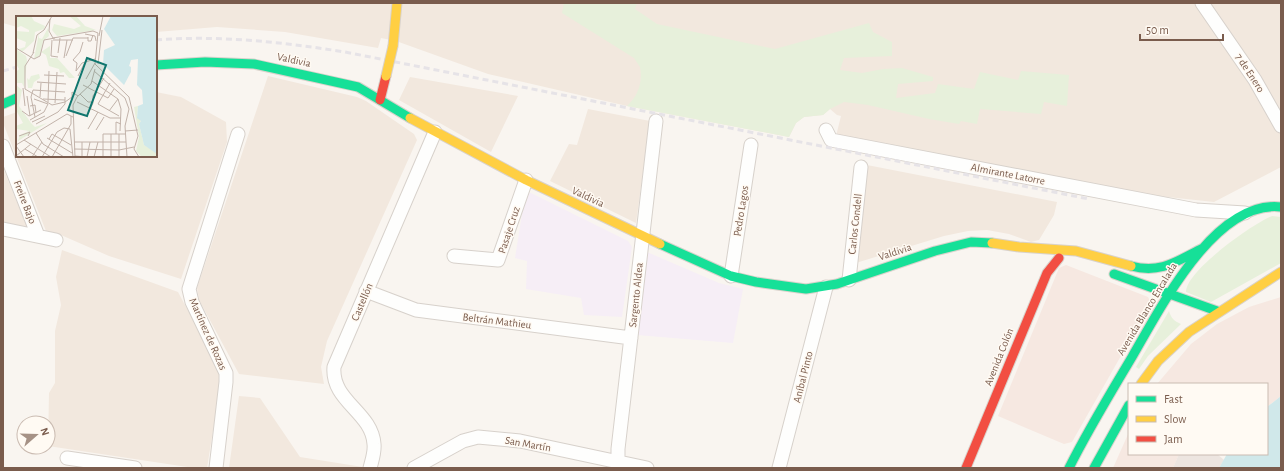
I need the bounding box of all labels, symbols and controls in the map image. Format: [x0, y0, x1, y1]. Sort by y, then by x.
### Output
inset map [16, 16, 157, 157]
scale bar [1140, 16, 1223, 42]
text: 50 m [1146, 24, 1169, 36]
street label: Valdivia [276, 51, 312, 69]
street label: 7 de Enero [1233, 52, 1267, 94]
street label: Almirante Latorre [970, 161, 1046, 187]
street label: Freire Bajo [12, 179, 38, 225]
street label: Valdivia [570, 185, 606, 209]
street label: Pedro Lagos [732, 185, 750, 237]
street label: Carlos Condell [846, 193, 864, 255]
street label: Pasaje Cruz [496, 205, 522, 255]
street label: Valdivia [877, 241, 913, 263]
street label: Avenida Blanco Encalada [1115, 261, 1179, 357]
street label: Sargento Aldea [627, 262, 645, 328]
street label: Castellón [349, 282, 375, 322]
street label: Martínez de Rozas [187, 296, 229, 372]
street label: Beltrán Mathieu [462, 311, 532, 331]
street label: Avenida Colón [982, 327, 1016, 387]
street label: Aníbal Pinto [791, 350, 815, 404]
legend [1128, 383, 1268, 455]
text: Fast [1164, 393, 1183, 405]
text: Slow [1164, 413, 1186, 425]
north arrow [16, 415, 56, 455]
text: N [38, 426, 51, 437]
text: Jam [1164, 433, 1183, 445]
street label: San Martín [504, 435, 552, 453]

